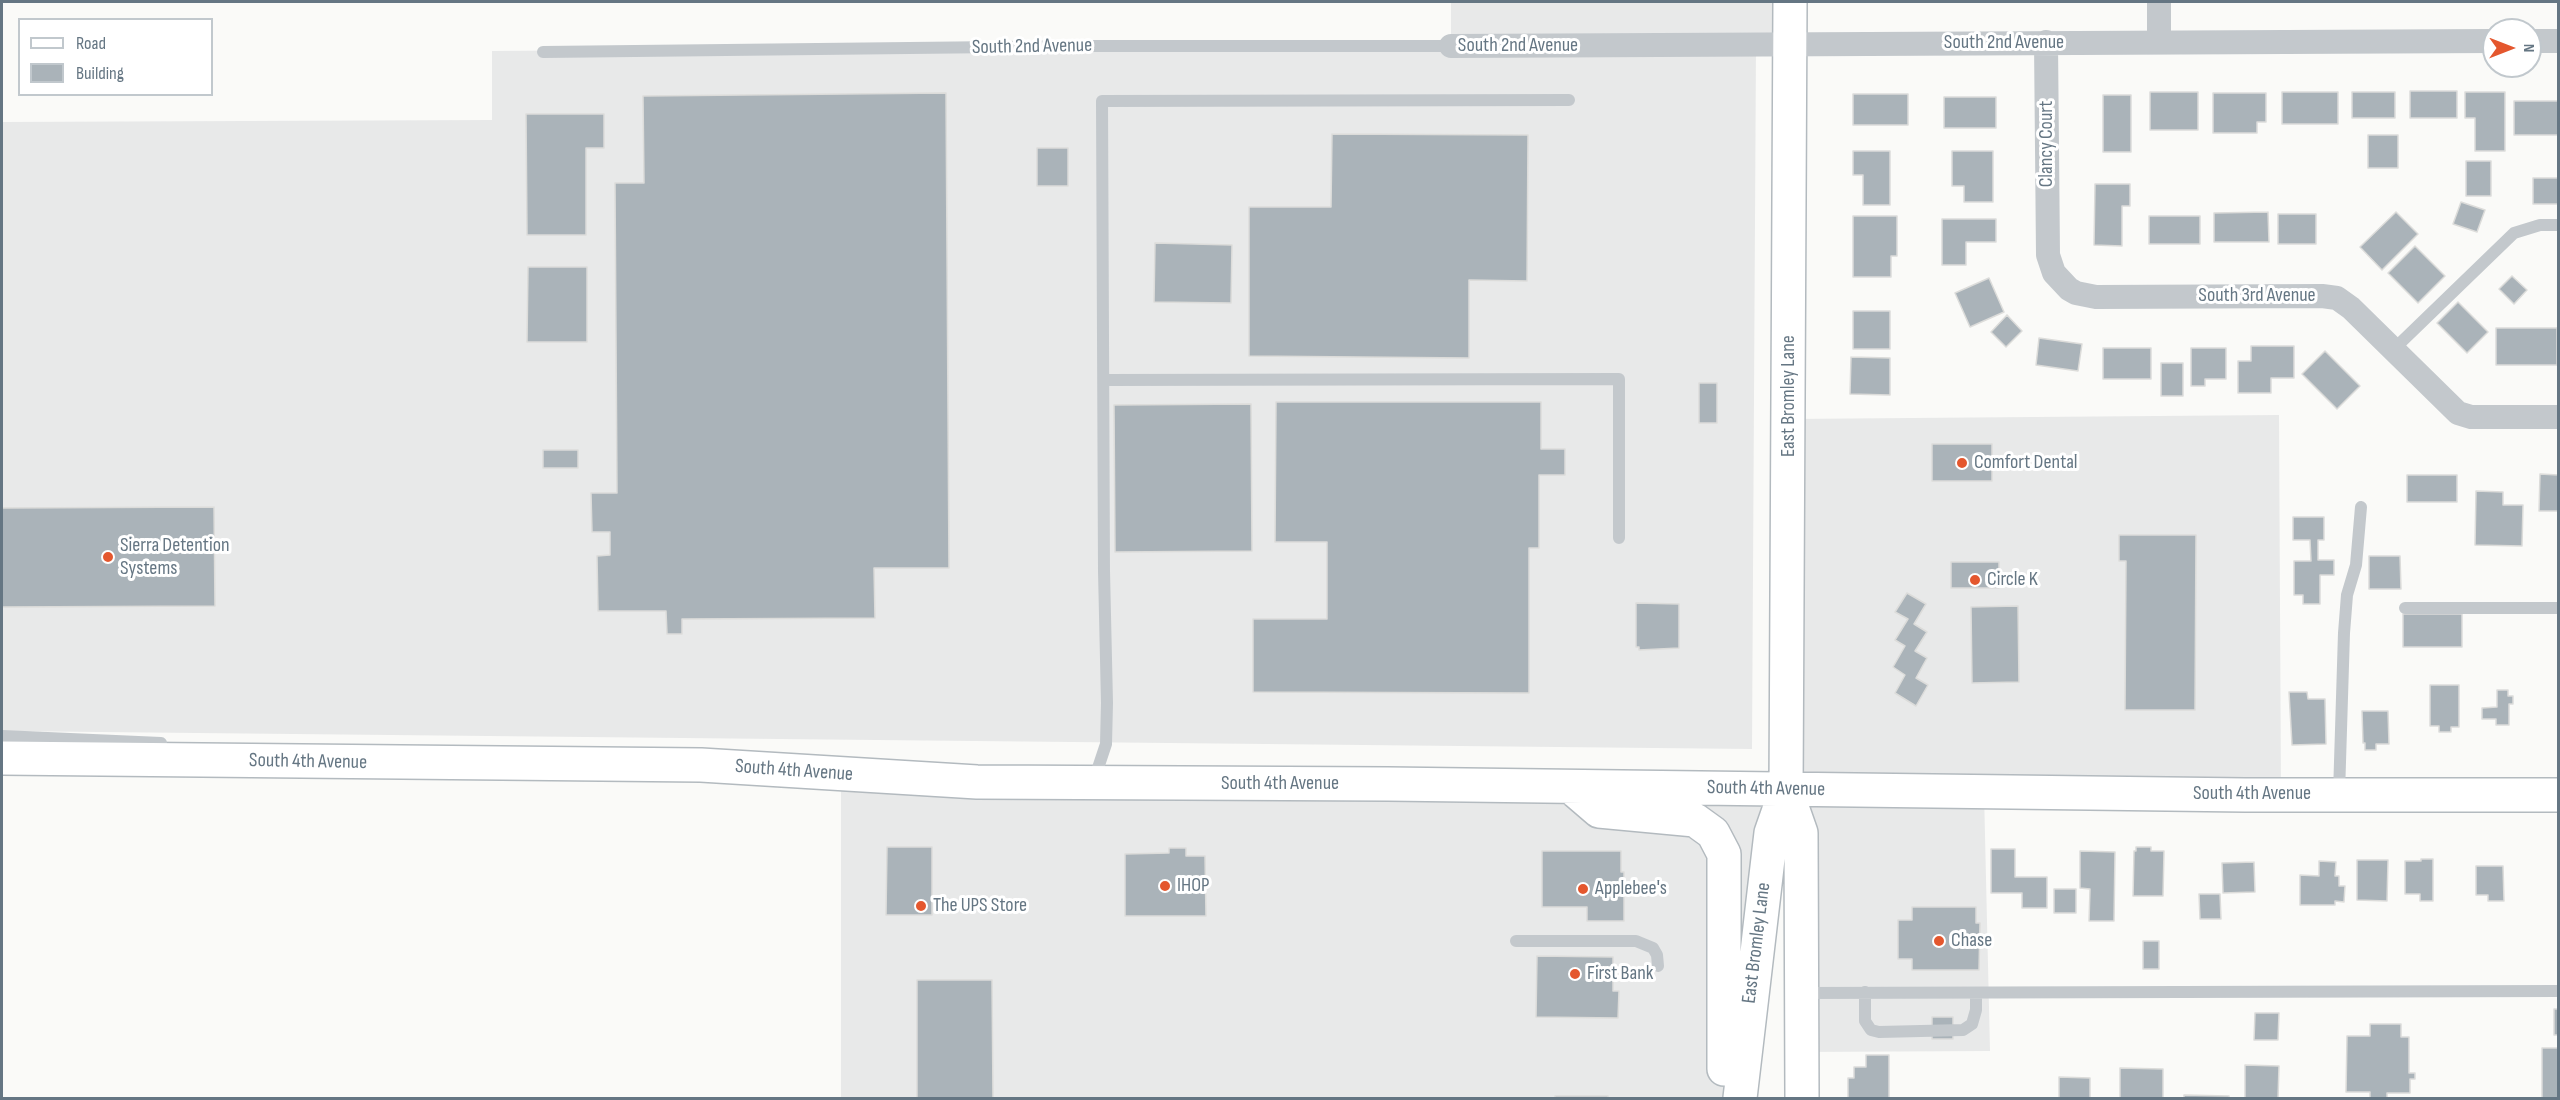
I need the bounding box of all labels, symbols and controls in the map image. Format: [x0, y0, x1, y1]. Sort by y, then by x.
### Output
legend [18, 18, 213, 96]
north arrow [2482, 18, 2542, 78]
street label: South 2nd Avenue [1944, 31, 2064, 55]
text: Road [76, 33, 106, 54]
street label: South 2nd Avenue [972, 34, 1092, 60]
street label: South 2nd Avenue [1458, 34, 1578, 58]
text: N [2519, 44, 2538, 52]
text: Building [76, 63, 124, 84]
street label: Clancy Court [2035, 101, 2059, 187]
street label: South 3rd Avenue [2198, 284, 2316, 308]
street label: East Bromley Lane [1777, 335, 1801, 457]
place label: Comfort Dental [1974, 451, 2078, 475]
marker: Comfort Dental [1955, 456, 1969, 470]
place label: Sierra Detention Systems [120, 534, 230, 581]
marker: Sierra Detention Systems [101, 550, 115, 564]
place label: Circle K [1987, 568, 2038, 592]
marker: Circle K [1968, 573, 1982, 587]
street label: South 4th Avenue [249, 749, 367, 775]
street label: South 4th Avenue [734, 755, 854, 787]
street label: South 4th Avenue [1221, 772, 1339, 796]
street label: South 4th Avenue [1707, 776, 1825, 802]
street label: South 4th Avenue [2193, 782, 2311, 806]
place label: IHOP [1177, 874, 1209, 898]
place label: Applebee's [1595, 877, 1667, 901]
marker: IHOP [1158, 879, 1172, 893]
street label: East Bromley Lane [1738, 881, 1776, 1005]
marker: Applebee's [1576, 882, 1590, 896]
place label: The UPS Store [933, 894, 1027, 918]
marker: The UPS Store [914, 899, 928, 913]
place label: Chase [1951, 929, 1992, 953]
marker: Chase [1932, 934, 1946, 948]
place label: First Bank [1587, 962, 1653, 986]
marker: First Bank [1568, 967, 1582, 981]

